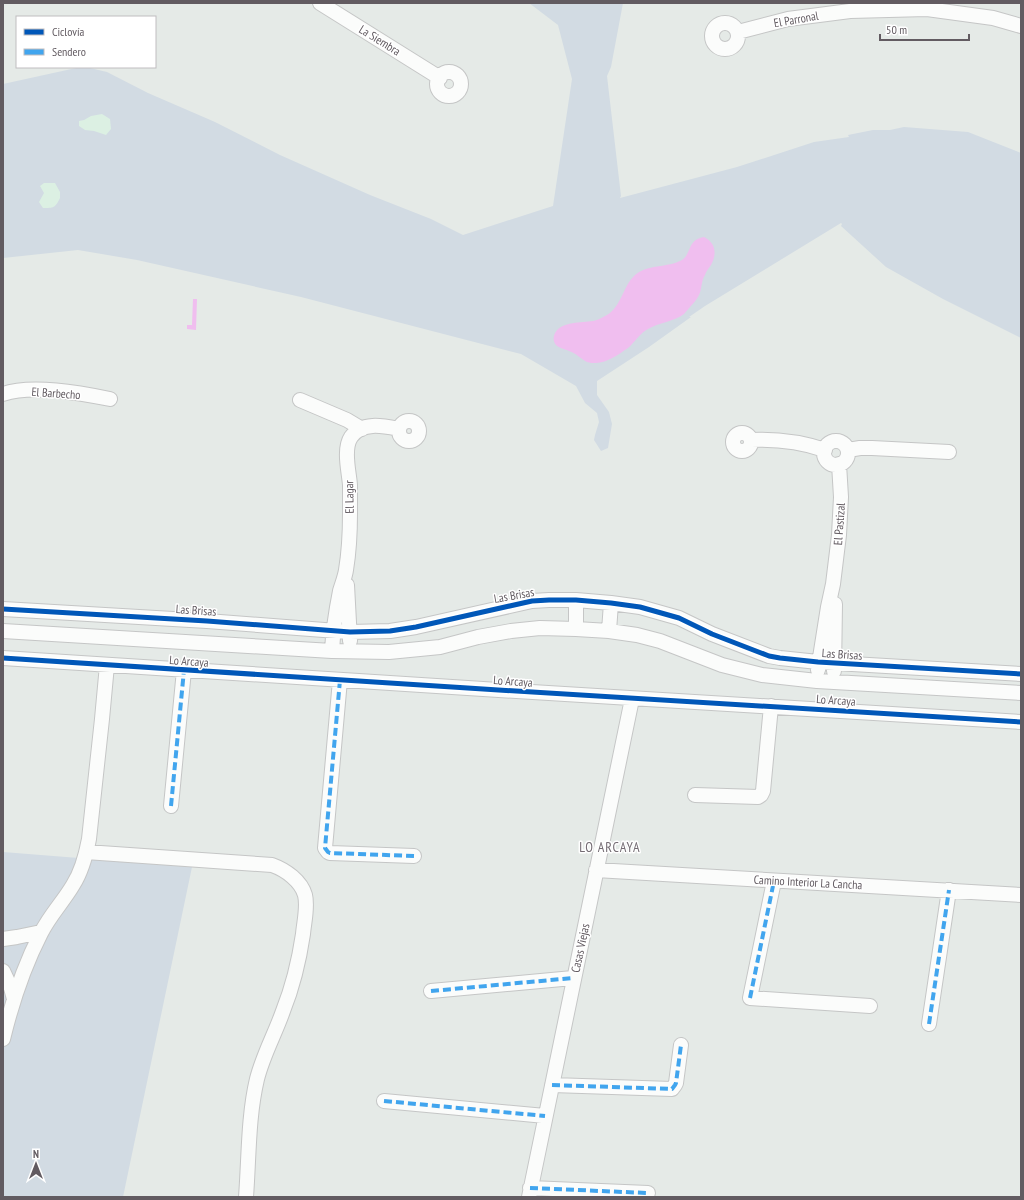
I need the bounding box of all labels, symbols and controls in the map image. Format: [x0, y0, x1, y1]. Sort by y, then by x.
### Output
street label: El Parronal [773, 8, 820, 30]
legend [16, 16, 156, 68]
scale bar [880, 16, 969, 42]
street label: La Siembra [357, 21, 404, 59]
text: 50 m [886, 22, 907, 37]
text: Ciclovía [52, 24, 84, 39]
text: Sendero [52, 44, 86, 59]
street label: El Barbecho [31, 384, 81, 402]
street label: El Lagar [341, 479, 357, 514]
street label: El Pastizal [830, 502, 848, 546]
street label: Las Brisas [493, 584, 535, 606]
street label: Las Brisas [175, 601, 217, 619]
street label: Las Brisas [821, 645, 863, 663]
street label: Lo Arcaya [169, 652, 209, 670]
street label: Lo Arcaya [493, 672, 533, 690]
street label: Lo Arcaya [816, 691, 856, 709]
district label: LO ARCAYA [579, 838, 641, 856]
street label: Camino Interior La Cancha [753, 872, 863, 892]
street label: Casas Viejas [567, 922, 593, 974]
north arrow [16, 1144, 56, 1184]
text: N [33, 1147, 39, 1161]

